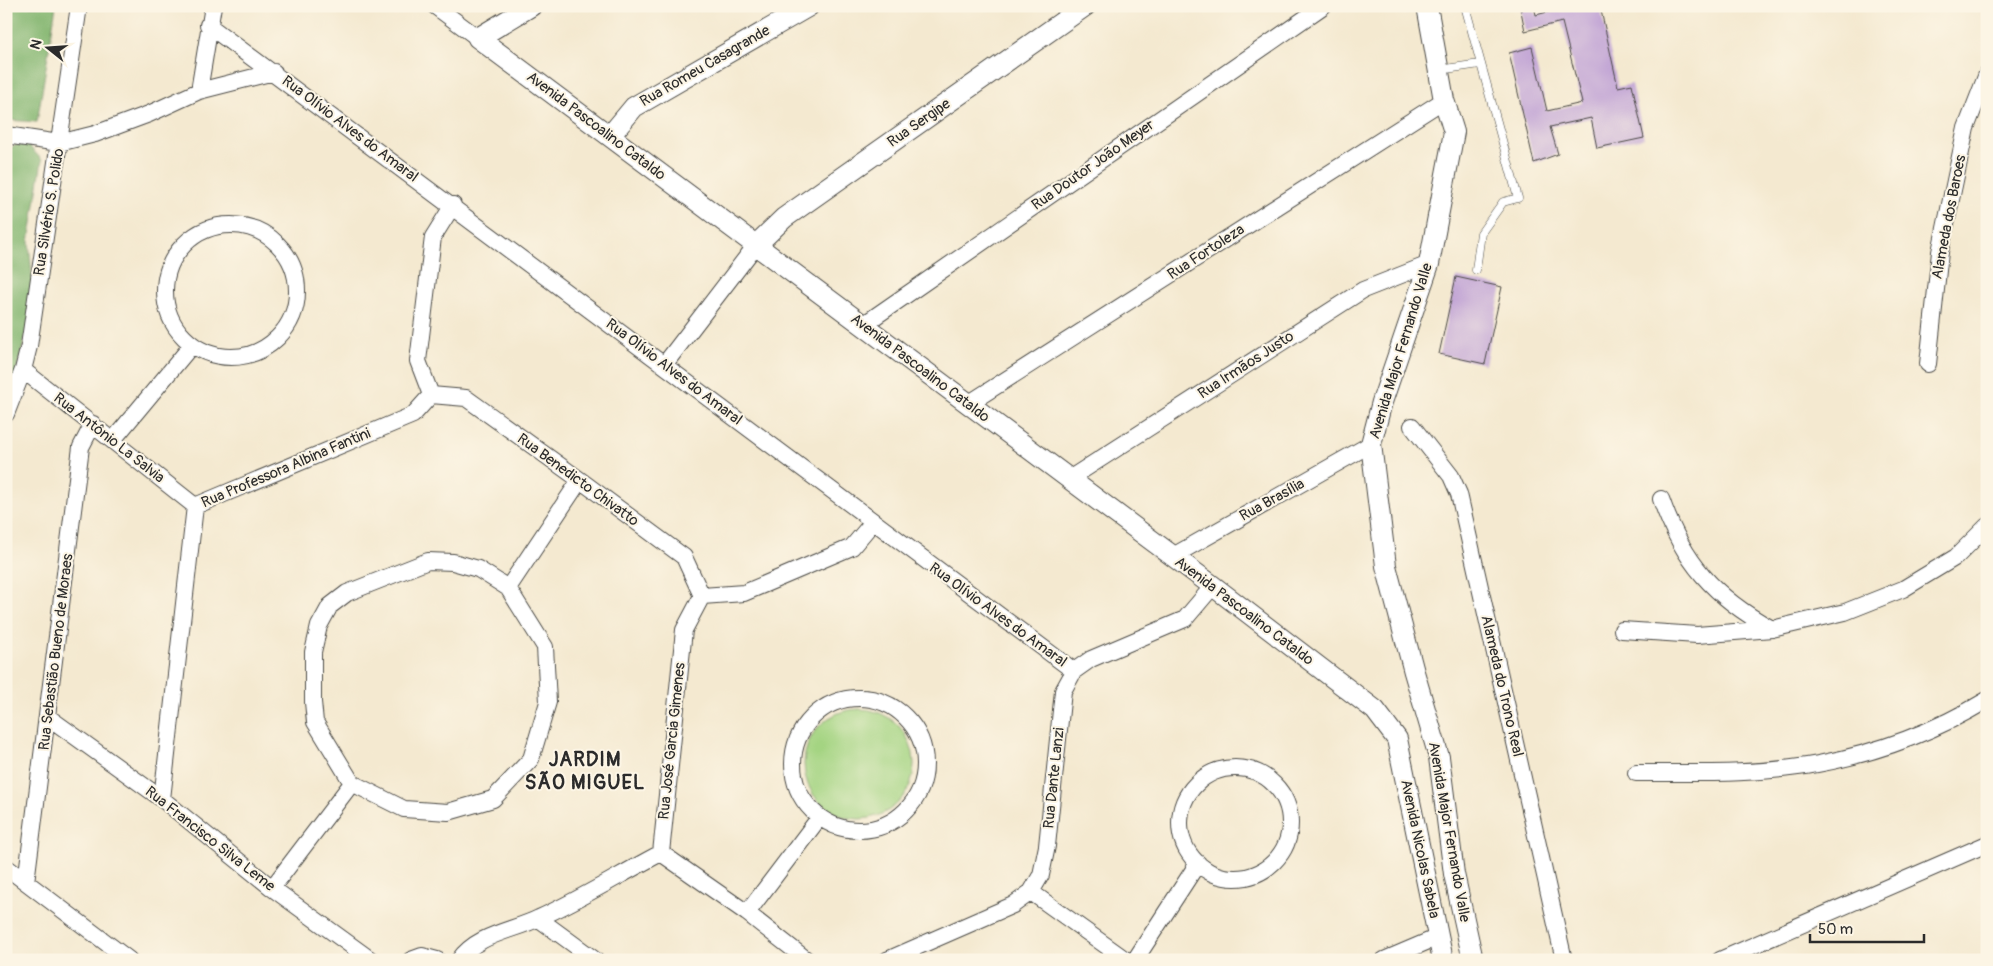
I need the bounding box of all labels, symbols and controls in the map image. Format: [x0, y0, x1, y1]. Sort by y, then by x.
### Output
street label: Rua Romeu Casagrande [637, 21, 774, 111]
north arrow [22, 22, 72, 72]
text: N [27, 37, 46, 51]
street label: Avenida Pascoalino Cataldo [523, 68, 669, 184]
street label: Rua Olívio Alves do Amaral [278, 71, 422, 187]
street label: Rua Sergipe [884, 94, 955, 152]
street label: Rua Doutor João Meyer [1028, 115, 1159, 215]
street label: Rua Silvério S. Polido [30, 147, 68, 277]
street label: Alameda dos Baroes [1928, 153, 1970, 281]
street label: Rua Fortoleza [1164, 220, 1248, 284]
street label: Avenida Major Fernando Valle [1365, 260, 1437, 441]
street label: Avenida Pascoalino Cataldo [847, 310, 993, 426]
street label: Rua Olívio Alves do Amaral [602, 314, 746, 430]
street label: Rua Irmãos Justo [1194, 327, 1298, 403]
street label: Rua Antônio La Salvia [50, 389, 168, 487]
street label: Rua Professora Albina Fantini [199, 424, 374, 512]
street label: Rua Benedicto Chivatto [513, 429, 643, 531]
street label: Rua Brasília [1236, 474, 1308, 526]
street label: Rua Sebastião Bueno de Moraes [35, 552, 78, 751]
street label: Avenida Pascoalino Cataldo [1171, 553, 1317, 669]
street label: Rua Olívio Alves do Amaral [925, 559, 1071, 671]
street label: Alameda do Trono Real [1476, 613, 1528, 759]
street label: Rua José Garcia Gimenes [654, 661, 690, 820]
street label: Rua Dante Lanzi [1039, 726, 1069, 829]
street label: Avenida Major Fernando Valle [1424, 740, 1474, 924]
district label: JARDIM SÃO MIGUEL [525, 747, 645, 795]
street label: Avenida Nicolas Sabela [1396, 778, 1444, 920]
street label: Rua Francisco Silva Leme [141, 782, 279, 896]
scale bar [1810, 911, 1924, 943]
text: 50 m [1818, 920, 1853, 939]

